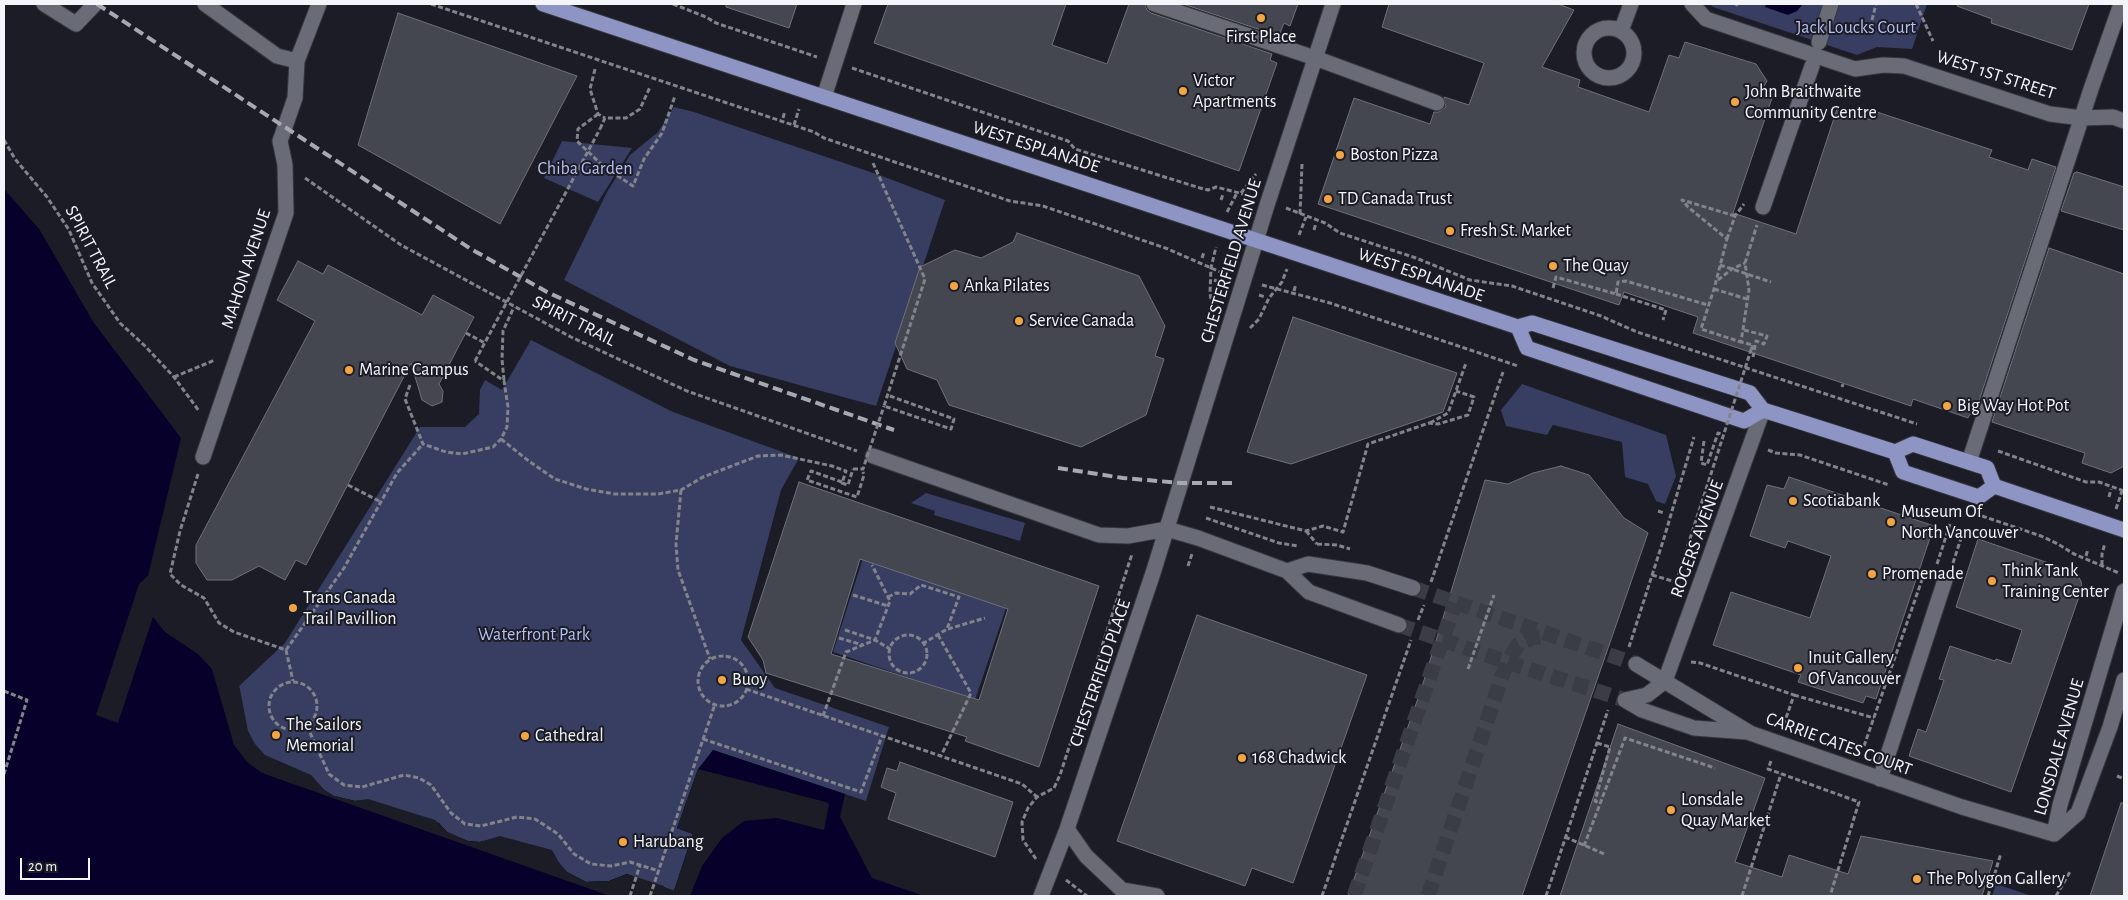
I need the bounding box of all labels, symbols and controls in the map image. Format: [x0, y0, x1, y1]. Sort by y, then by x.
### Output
marker: First Place [1255, 12, 1267, 24]
park label: Jack Loucks Court [1796, 17, 1916, 39]
place label: First Place [1226, 26, 1296, 48]
street label: WEST 1ST STREET [1934, 46, 2058, 104]
place label: Victor Apartments [1193, 70, 1276, 112]
place label: John Braithwaite Community Centre [1745, 81, 1877, 124]
marker: Victor Apartments [1177, 85, 1189, 97]
marker: John Braithwaite Community Centre [1729, 96, 1741, 108]
street label: WEST ESPLANADE [970, 116, 1102, 178]
place label: Boston Pizza [1350, 144, 1438, 166]
marker: Boston Pizza [1334, 149, 1346, 161]
park label: Chiba Garden [537, 158, 633, 180]
street label: CHESTERFIELD AVENUE [1196, 176, 1266, 346]
place label: TD Canada Trust [1338, 188, 1452, 210]
marker: TD Canada Trust [1322, 193, 1334, 205]
street label: SPIRIT TRAIL [60, 202, 122, 292]
street label: MAHON AVENUE [217, 207, 275, 331]
place label: Fresh St. Market [1460, 220, 1571, 242]
marker: Fresh St. Market [1444, 225, 1456, 237]
street label: WEST ESPLANADE [1355, 243, 1487, 307]
place label: The Quay [1563, 255, 1629, 277]
marker: The Quay [1547, 260, 1559, 272]
place label: Anka Pilates [964, 275, 1050, 297]
marker: Anka Pilates [948, 280, 960, 292]
street label: SPIRIT TRAIL [529, 291, 619, 351]
place label: Service Canada [1029, 310, 1134, 332]
marker: Service Canada [1013, 315, 1025, 327]
place label: Marine Campus [359, 359, 469, 381]
marker: Marine Campus [343, 364, 355, 376]
place label: Big Way Hot Pot [1957, 395, 2069, 417]
marker: Big Way Hot Pot [1941, 400, 1953, 412]
street label: ROGERS AVENUE [1666, 477, 1728, 601]
place label: Scotiabank [1803, 490, 1880, 512]
marker: Scotiabank [1787, 495, 1799, 507]
place label: Museum Of North Vancouver [1901, 501, 2018, 544]
marker: Museum Of North Vancouver [1885, 516, 1897, 528]
place label: Think Tank Training Center [2002, 560, 2109, 602]
place label: Promenade [1882, 563, 1963, 585]
marker: Promenade [1866, 568, 1878, 580]
marker: Think Tank Training Center [1986, 575, 1998, 587]
place label: Trans Canada Trail Pavillion [303, 587, 397, 630]
street label: CHESTERFIELD PLACE [1065, 596, 1135, 750]
marker: Trans Canada Trail Pavillion [287, 602, 299, 614]
park label: Waterfront Park [478, 624, 590, 646]
place label: Inuit Gallery Of Vancouver [1808, 647, 1901, 690]
marker: Inuit Gallery Of Vancouver [1792, 662, 1804, 674]
place label: Buoy [732, 669, 767, 691]
marker: Buoy [716, 674, 728, 686]
street label: LONSDALE AVENUE [2029, 676, 2089, 818]
street label: CARRIE CATES COURT [1763, 707, 1915, 781]
place label: The Sailors Memorial [286, 714, 362, 756]
place label: Cathedral [535, 725, 604, 747]
marker: The Sailors Memorial [270, 729, 282, 741]
marker: Cathedral [519, 730, 531, 742]
place label: 168 Chadwick [1252, 747, 1346, 769]
marker: 168 Chadwick [1236, 752, 1248, 764]
place label: Lonsdale Quay Market [1681, 789, 1770, 832]
marker: Lonsdale Quay Market [1665, 804, 1677, 816]
place label: Harubang [633, 831, 704, 853]
marker: Harubang [617, 836, 629, 848]
scale bar [22, 848, 92, 880]
text: 20 m [28, 859, 57, 874]
place label: The Polygon Gallery [1927, 868, 2065, 890]
marker: The Polygon Gallery [1911, 873, 1923, 885]

